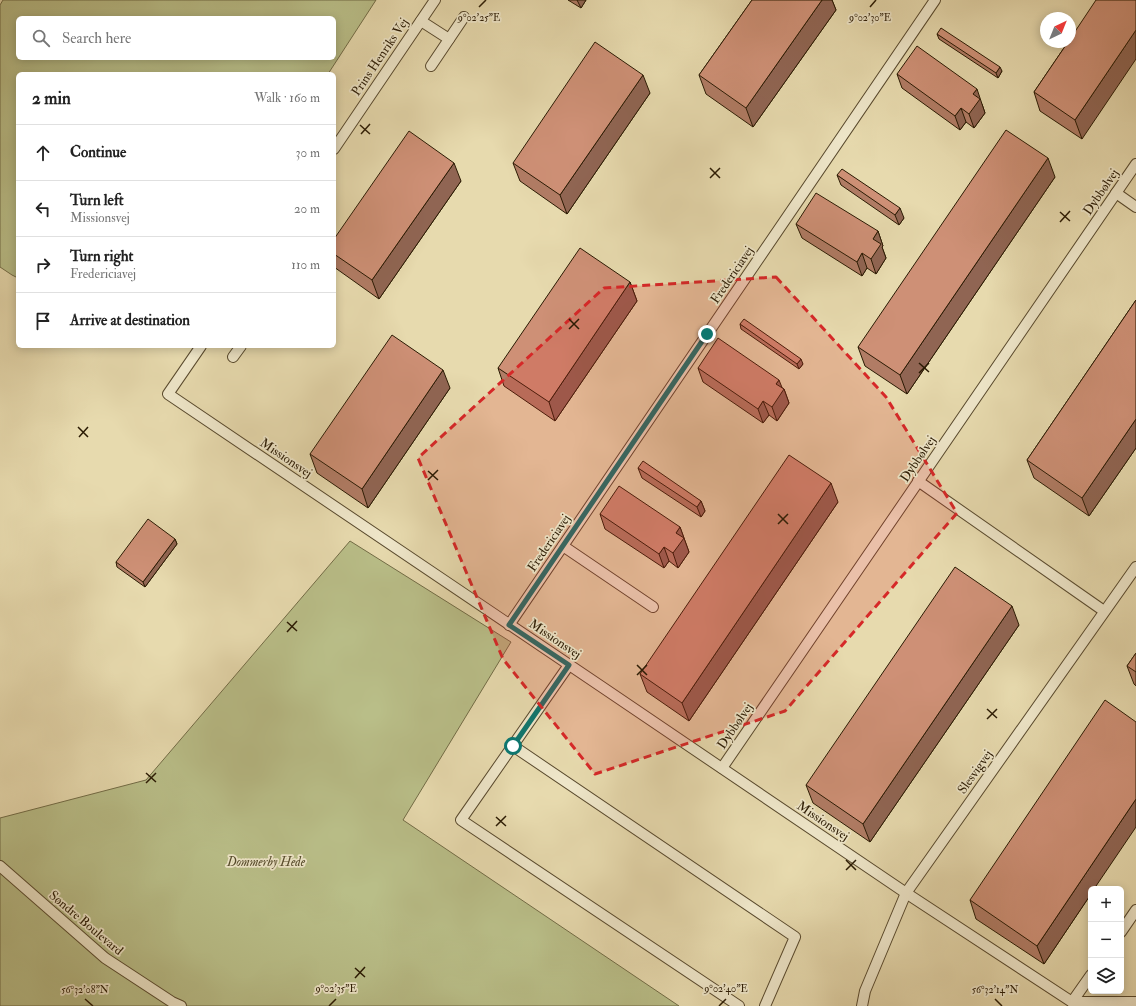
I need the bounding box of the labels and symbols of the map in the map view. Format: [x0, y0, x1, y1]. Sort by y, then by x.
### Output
text: 9°02'25"E [457, 12, 500, 24]
text: 9°02'30"E [848, 12, 891, 24]
north arrow [1040, 12, 1076, 48]
street label: Prins Henriks Vej [348, 15, 412, 99]
street label: Dybbølvej [1080, 166, 1123, 219]
street label: Fredericiavej [707, 243, 757, 307]
route end [698, 325, 716, 343]
street label: Dybbølvej [897, 433, 940, 486]
street label: Missionsvej [257, 435, 315, 481]
street label: Fredericiavej [524, 511, 574, 575]
street label: Missionsvej [526, 616, 584, 662]
street label: Dybbølvej [714, 700, 757, 753]
route start [504, 737, 522, 755]
street label: Slesvigvej [954, 747, 996, 797]
street label: Missionsvej [794, 798, 852, 844]
park label: Dommerby Hede [226, 854, 306, 870]
street label: Søndre Boulevard [46, 887, 127, 959]
text: 9°02'35"E [314, 983, 357, 995]
text: 9°02'40"E [703, 983, 748, 995]
text: 56°32'08"N [61, 984, 109, 996]
text: 56°32'14"N [972, 984, 1018, 996]

